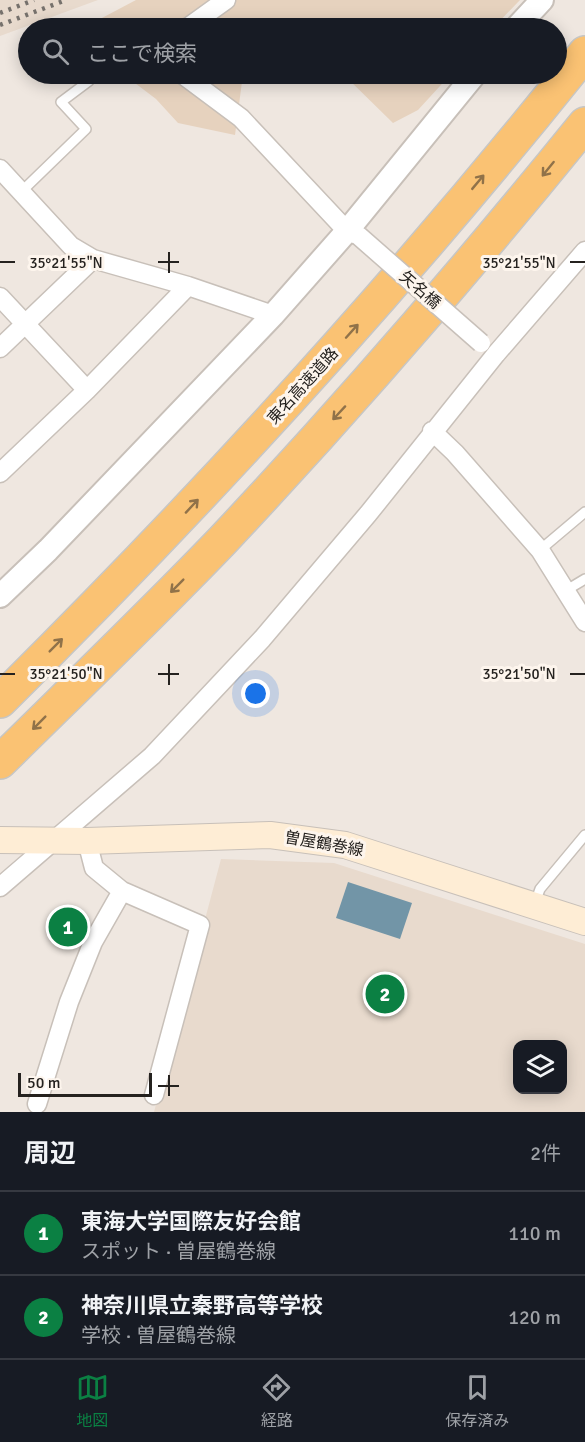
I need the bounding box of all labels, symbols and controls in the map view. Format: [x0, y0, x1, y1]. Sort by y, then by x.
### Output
search box [18, 18, 567, 84]
icon: search [39, 35, 72, 68]
text: ここで検索 [87, 40, 197, 67]
one-way arrow [542, 161, 555, 177]
one-way arrow [472, 174, 485, 190]
text: 35°21'55"N [29, 254, 103, 272]
text: 35°21'55"N [482, 254, 556, 272]
street label: 矢名橋 [395, 267, 445, 313]
one-way arrow [345, 324, 359, 339]
street label: 東名高速道路 [263, 344, 343, 428]
one-way arrow [332, 405, 346, 420]
one-way arrow [185, 499, 199, 514]
one-way arrow [170, 578, 185, 593]
one-way arrow [49, 638, 64, 653]
text: 35°21'50"N [29, 665, 103, 683]
text: 35°21'50"N [482, 665, 556, 683]
your location [241, 679, 270, 708]
one-way arrow [32, 716, 47, 731]
street label: 曽屋鶴巻線 [283, 827, 365, 861]
pin: 1 [48, 904, 88, 950]
pin: 2 [366, 972, 404, 1016]
map controls [513, 1040, 567, 1094]
button: layers [513, 1040, 567, 1094]
scale bar [18, 1070, 152, 1098]
text: 50 m [27, 1073, 61, 1093]
text: 周辺 [24, 1138, 76, 1170]
text: 2件 [530, 1141, 561, 1166]
text: 東海大学国際友好会館 [81, 1208, 301, 1235]
text: 1 [38, 1221, 49, 1246]
text: 110 m [508, 1221, 561, 1246]
text: スポット · 曽屋鶴巻線 [81, 1239, 276, 1264]
text: 神奈川県立秦野高等学校 [81, 1292, 323, 1319]
text: 2 [38, 1305, 49, 1330]
text: 120 m [508, 1305, 561, 1330]
text: 学校 · 曽屋鶴巻線 [81, 1323, 236, 1348]
tab: 地図 [76, 1371, 109, 1431]
tab: 経路 [260, 1371, 293, 1431]
tab: 保存済み [445, 1371, 509, 1431]

